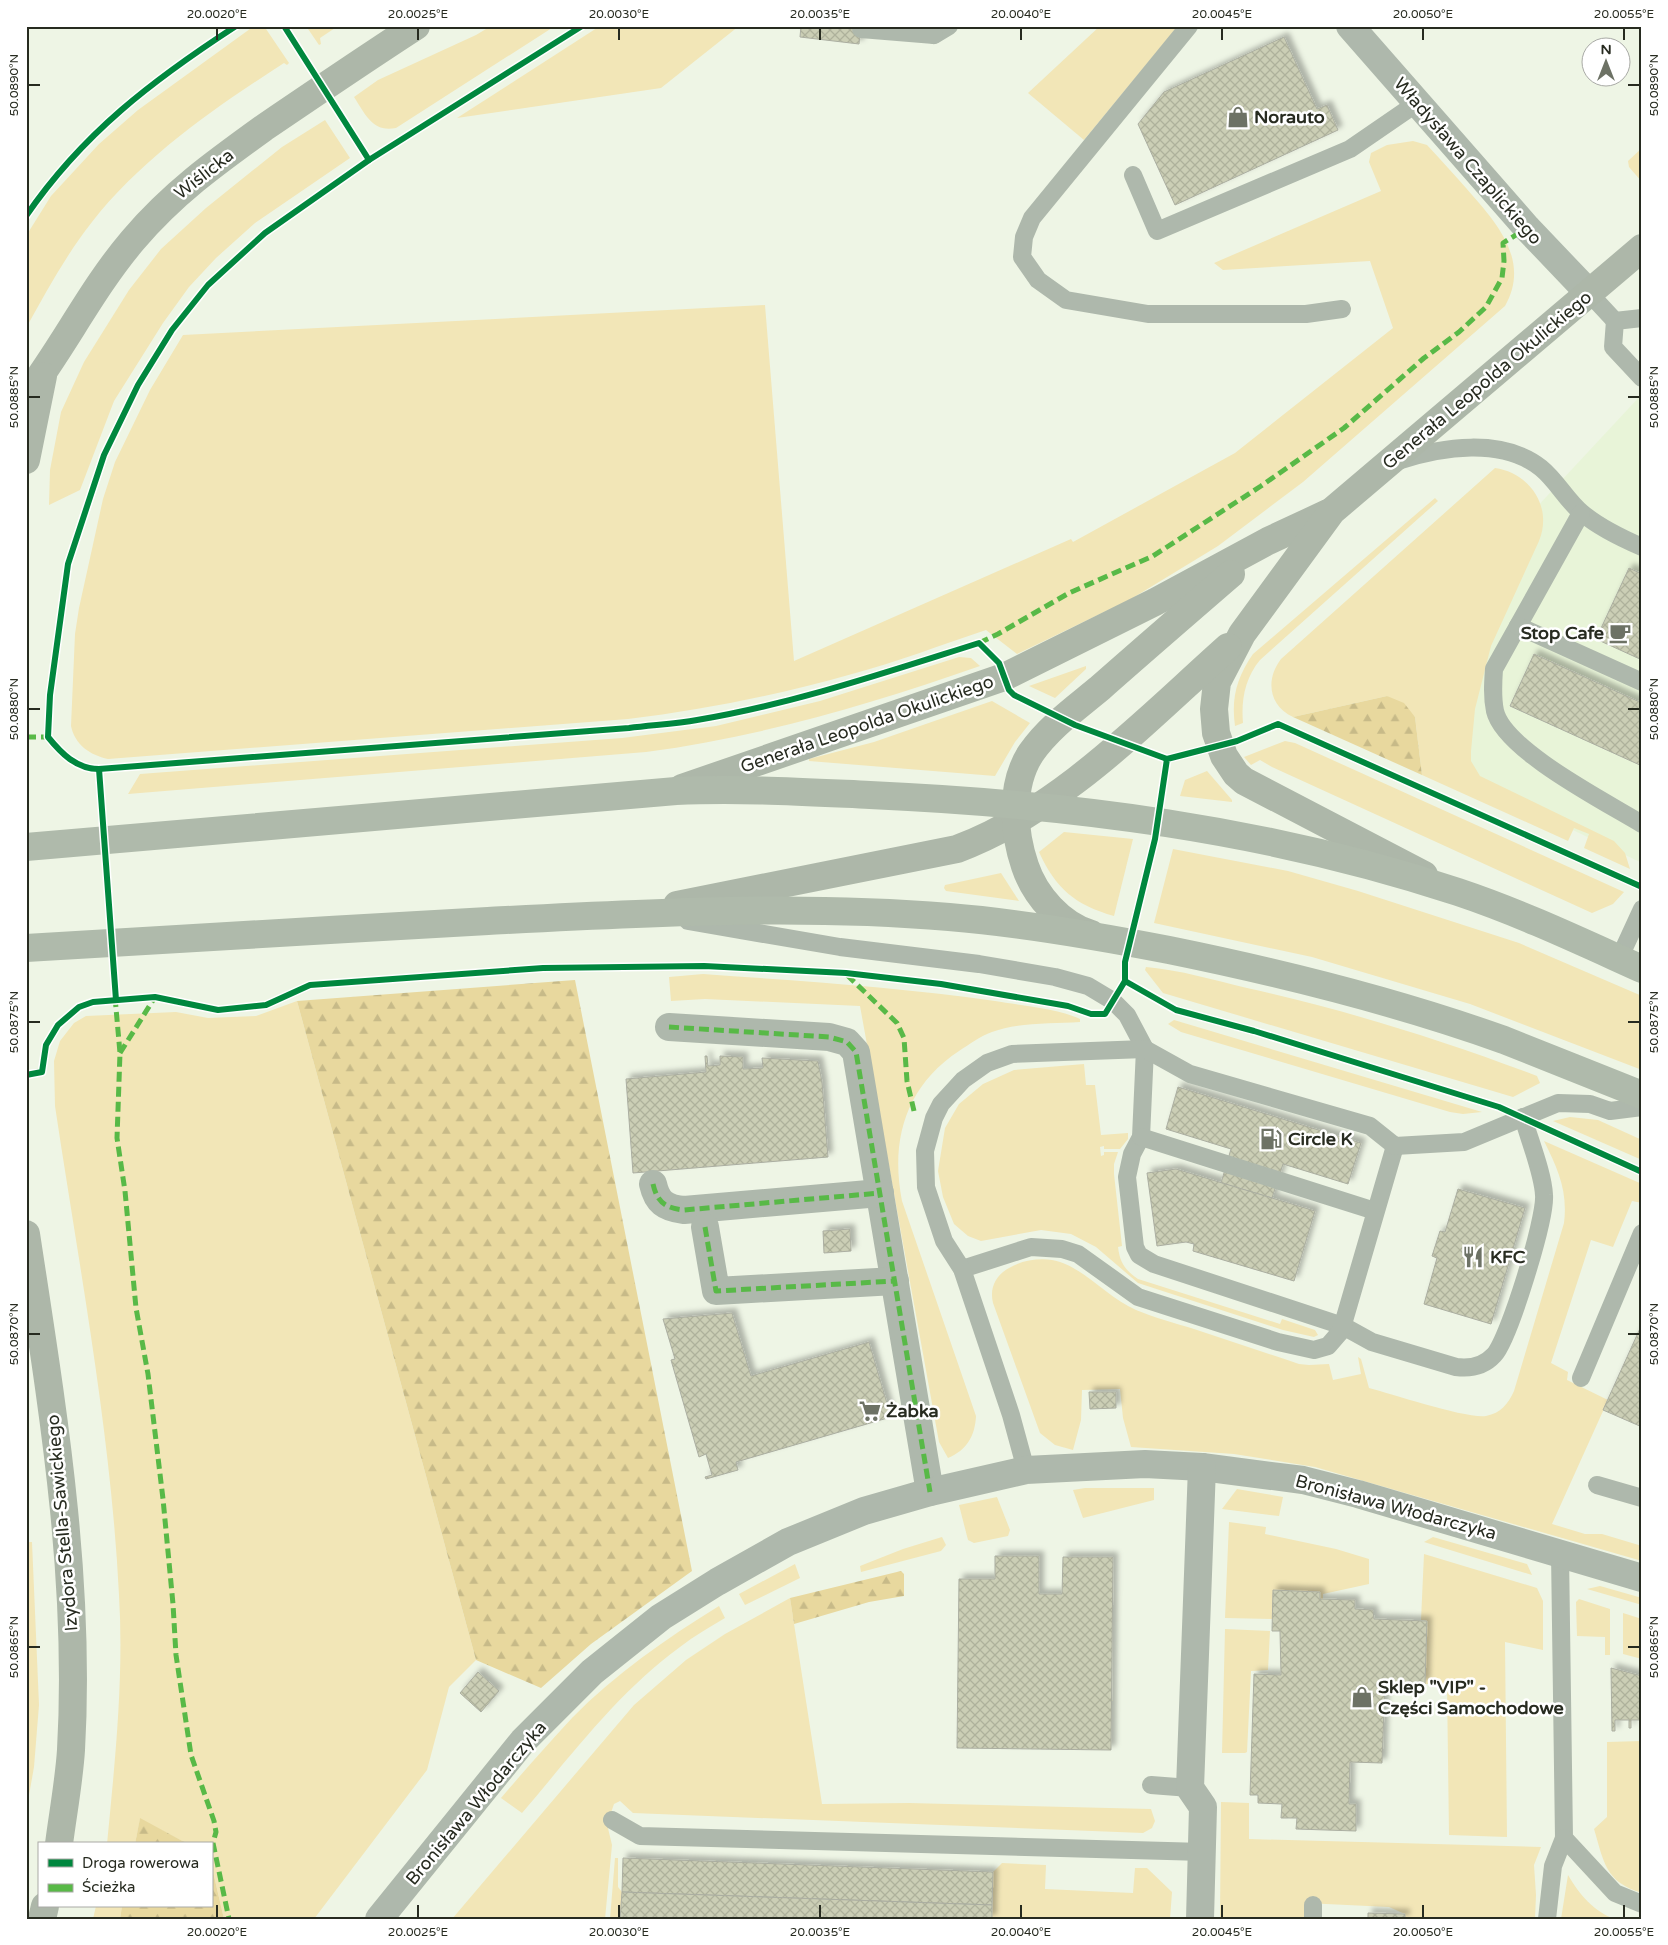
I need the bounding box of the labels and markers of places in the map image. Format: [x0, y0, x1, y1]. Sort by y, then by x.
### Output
shop icon: Norauto [1225, 104, 1251, 130]
place label: Norauto [1254, 106, 1325, 128]
cafe icon: Stop Cafe [1607, 620, 1633, 646]
place label: Stop Cafe [1521, 622, 1604, 644]
fuel station icon: Circle K [1258, 1126, 1284, 1152]
place label: Circle K [1288, 1128, 1353, 1150]
restaurant icon: KFC [1460, 1244, 1486, 1270]
place label: KFC [1490, 1246, 1526, 1268]
supermarket icon: Żabka [857, 1398, 883, 1424]
place label: Żabka [886, 1400, 939, 1422]
place label: Sklep "VIP" - Części Samochodowe [1378, 1676, 1564, 1719]
shop icon: Sklep "VIP" - Części Samochodowe [1349, 1684, 1375, 1710]

